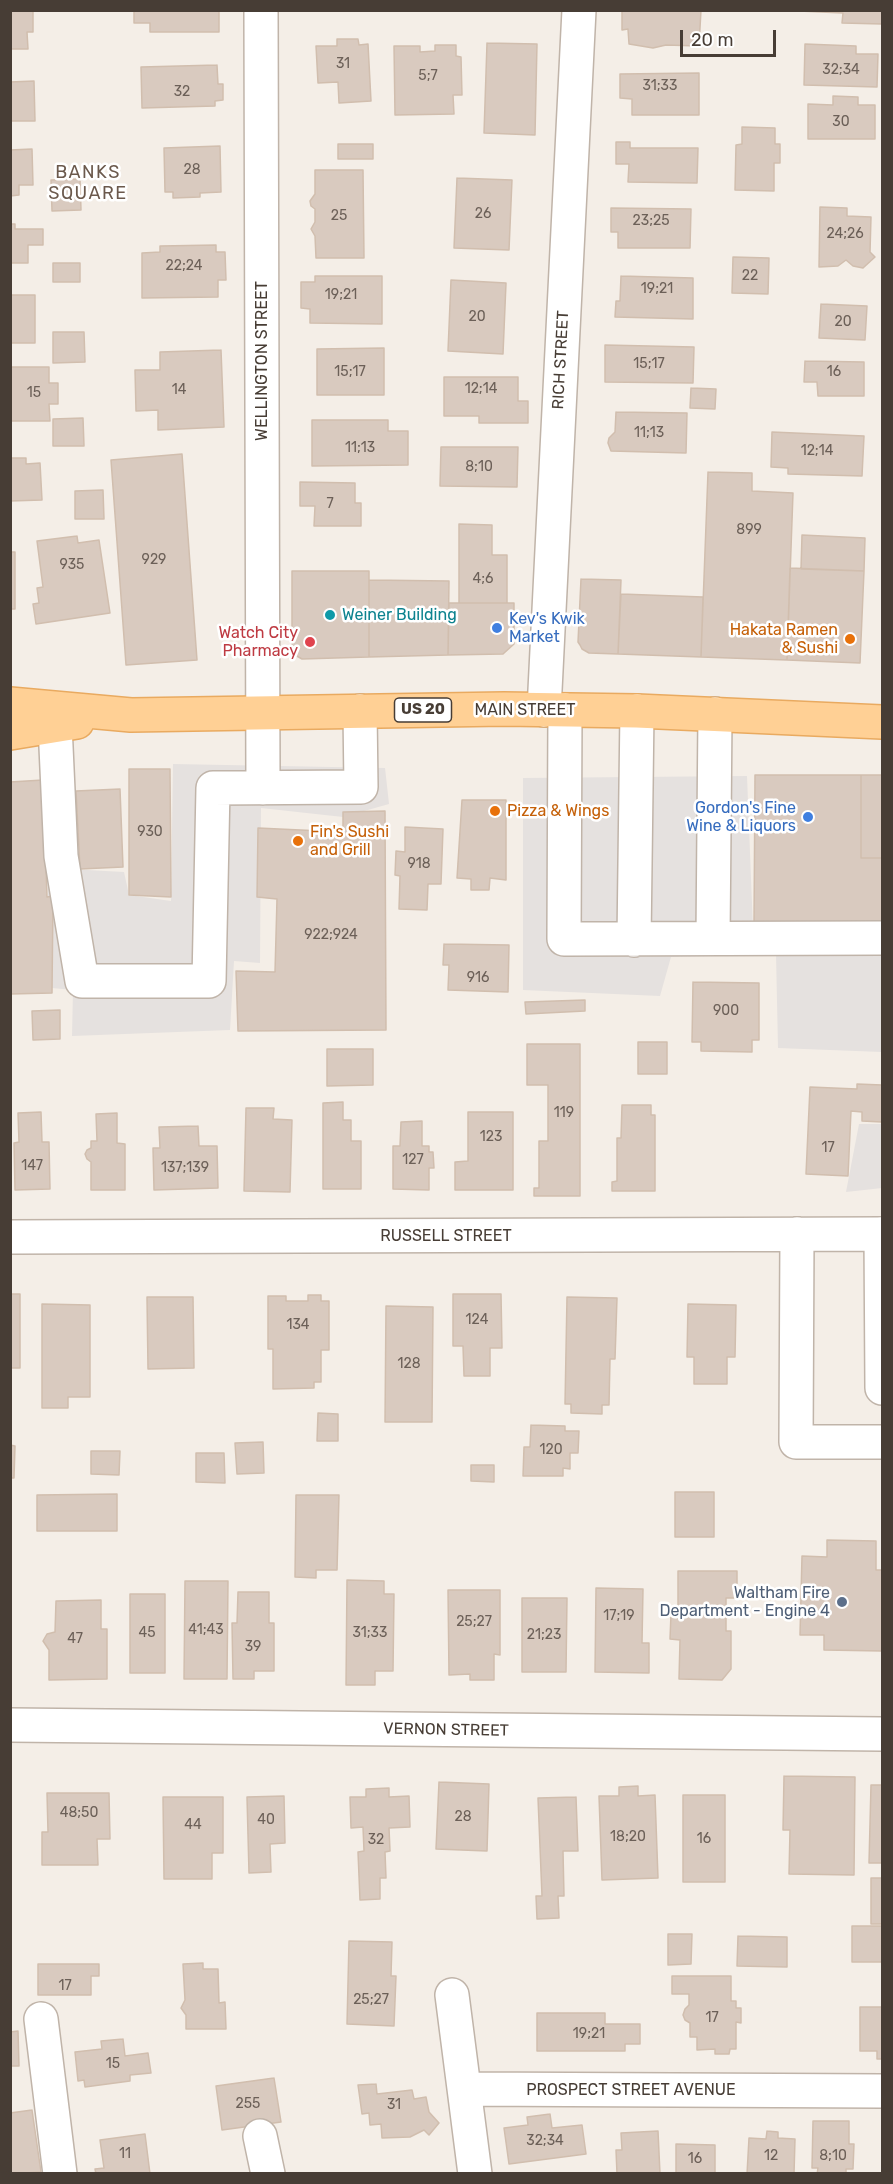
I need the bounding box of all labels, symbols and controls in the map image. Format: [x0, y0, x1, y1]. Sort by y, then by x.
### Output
scale bar [683, 18, 779, 56]
text: 20 m [691, 29, 733, 51]
house number: 31 [336, 56, 350, 72]
house number: 32;34 [822, 62, 860, 78]
house number: 5;7 [418, 68, 438, 84]
house number: 31;33 [643, 78, 677, 94]
house number: 32 [174, 84, 190, 100]
house number: 30 [832, 114, 850, 130]
district label: BANKS SQUARE [48, 162, 128, 204]
house number: 28 [183, 162, 201, 178]
house number: 26 [475, 206, 491, 222]
house number: 25 [331, 208, 347, 224]
house number: 23;25 [633, 213, 669, 229]
house number: 24;26 [826, 226, 864, 242]
house number: 22;24 [165, 258, 203, 274]
house number: 22 [742, 268, 758, 284]
street label: WELLINGTON STREET [252, 281, 272, 441]
house number: 19;21 [641, 281, 673, 297]
house number: 19;21 [325, 287, 357, 303]
house number: 20 [468, 309, 486, 325]
street label: RICH STREET [549, 310, 573, 410]
house number: 20 [834, 314, 852, 330]
house number: 15;17 [633, 356, 665, 372]
house number: 15;17 [334, 364, 366, 380]
house number: 16 [827, 364, 841, 380]
house number: 12;14 [465, 381, 497, 397]
house number: 14 [172, 382, 186, 398]
house number: 15 [27, 385, 41, 401]
house number: 11;13 [634, 425, 664, 441]
house number: 11;13 [345, 440, 375, 456]
house number: 12;14 [801, 443, 833, 459]
house number: 8;10 [465, 459, 493, 475]
house number: 7 [326, 496, 334, 512]
house number: 899 [736, 522, 762, 538]
house number: 929 [142, 552, 166, 568]
house number: 935 [60, 557, 84, 573]
house number: 4;6 [473, 571, 493, 587]
place label: Weiner Building [342, 605, 457, 625]
marker: Weiner Building [323, 608, 337, 622]
place label: Kev's Kwik Market [509, 609, 585, 647]
place label: Hakata Ramen & Sushi [730, 620, 838, 658]
marker: Kev's Kwik Market [490, 621, 504, 635]
place label: Watch City Pharmacy [218, 623, 298, 661]
marker: Hakata Ramen & Sushi [843, 632, 857, 646]
marker: Watch City Pharmacy [303, 635, 317, 649]
road number: US 20 [394, 698, 452, 722]
street label: MAIN STREET [474, 700, 576, 720]
place label: Gordon's Fine Wine & Liquors [686, 798, 796, 836]
place label: Pizza & Wings [507, 801, 609, 821]
marker: Pizza & Wings [488, 804, 502, 818]
marker: Gordon's Fine Wine & Liquors [801, 810, 815, 824]
place label: Fin's Sushi and Grill [310, 822, 389, 860]
house number: 930 [137, 824, 163, 840]
marker: Fin's Sushi and Grill [291, 834, 305, 848]
house number: 918 [407, 856, 431, 872]
house number: 922;924 [304, 927, 358, 943]
house number: 916 [467, 970, 489, 986]
house number: 900 [713, 1003, 739, 1019]
house number: 119 [554, 1105, 574, 1121]
house number: 123 [480, 1129, 502, 1145]
house number: 17 [821, 1140, 835, 1156]
house number: 127 [402, 1152, 424, 1168]
house number: 147 [21, 1158, 43, 1174]
house number: 137;139 [161, 1160, 209, 1176]
street label: RUSSELL STREET [380, 1226, 512, 1246]
house number: 124 [466, 1312, 488, 1328]
house number: 134 [286, 1317, 310, 1333]
house number: 128 [397, 1356, 421, 1372]
house number: 120 [539, 1442, 563, 1458]
place label: Waltham Fire Department - Engine 4 [659, 1583, 830, 1621]
marker: Waltham Fire Department - Engine 4 [835, 1595, 849, 1609]
house number: 17;19 [603, 1608, 635, 1624]
house number: 25;27 [456, 1614, 492, 1630]
house number: 41;43 [188, 1622, 224, 1638]
house number: 45 [138, 1625, 156, 1641]
house number: 31;33 [353, 1625, 387, 1641]
house number: 21;23 [527, 1627, 561, 1643]
house number: 47 [67, 1631, 83, 1647]
house number: 39 [245, 1639, 261, 1655]
street label: VERNON STREET [383, 1719, 509, 1741]
house number: 48;50 [60, 1805, 98, 1821]
house number: 28 [454, 1809, 472, 1825]
house number: 40 [257, 1812, 275, 1828]
house number: 44 [184, 1817, 202, 1833]
house number: 18;20 [610, 1829, 646, 1845]
house number: 16 [697, 1831, 711, 1847]
house number: 32 [368, 1832, 384, 1848]
house number: 17 [58, 1978, 72, 1994]
house number: 25;27 [353, 1992, 389, 2008]
house number: 17 [705, 2010, 719, 2026]
house number: 19;21 [573, 2026, 605, 2042]
house number: 15 [106, 2056, 120, 2072]
street label: PROSPECT STREET AVENUE [526, 2080, 736, 2100]
house number: 255 [236, 2096, 260, 2112]
house number: 31 [387, 2097, 401, 2113]
house number: 32;34 [526, 2133, 564, 2149]
house number: 11 [119, 2146, 131, 2162]
house number: 12 [764, 2148, 778, 2164]
house number: 8;10 [819, 2148, 847, 2164]
house number: 16 [688, 2151, 702, 2167]

